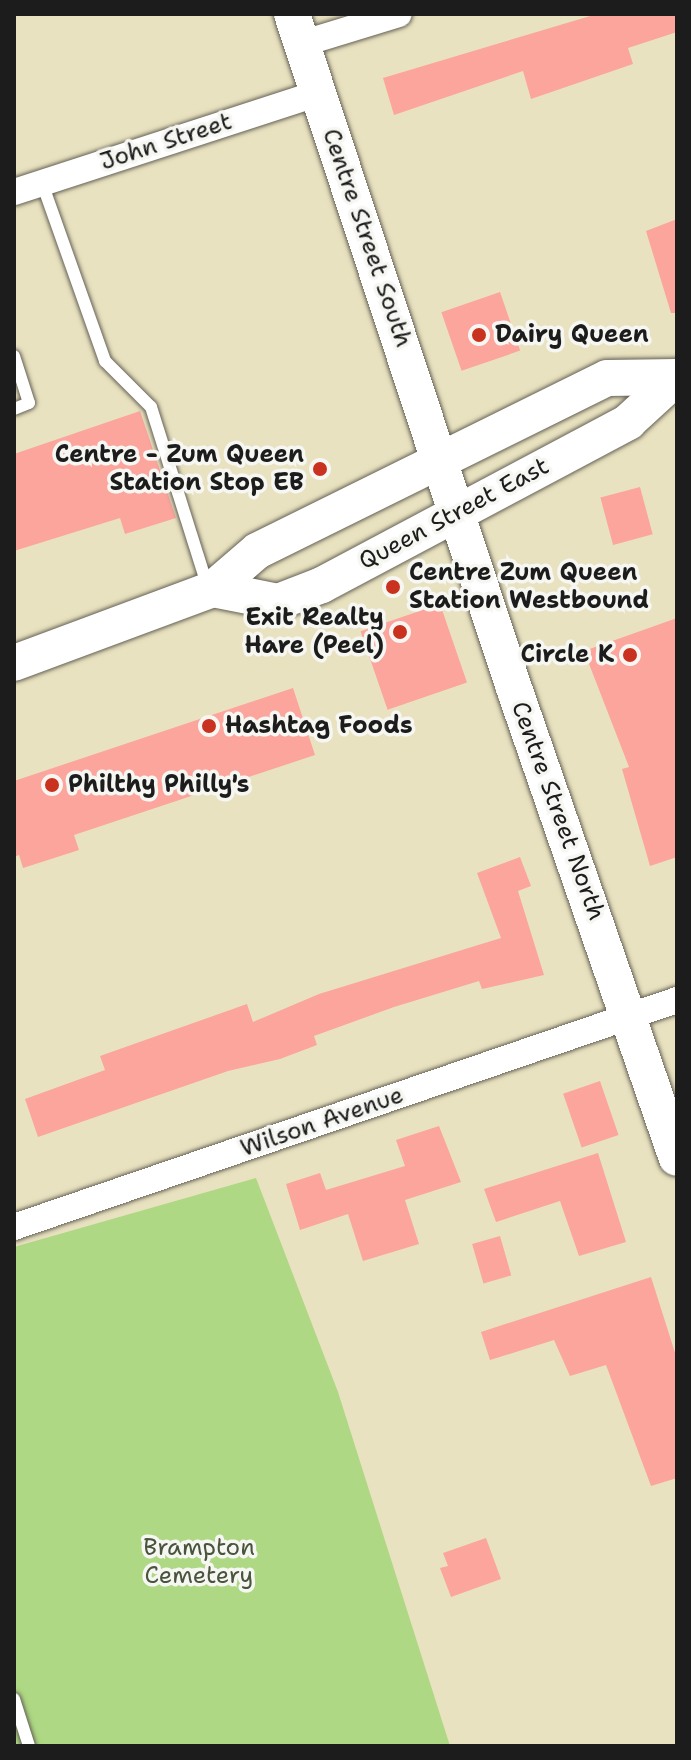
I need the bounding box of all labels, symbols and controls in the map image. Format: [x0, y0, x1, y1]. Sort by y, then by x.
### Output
street label: John Street [97, 107, 235, 177]
street label: Centre Street South [316, 125, 418, 351]
place label: Dairy Queen [495, 321, 649, 349]
marker: Dairy Queen [470, 326, 488, 344]
place label: Centre - Zum Queen Station Stop EB [55, 441, 304, 497]
street label: Queen Street East [354, 452, 554, 576]
marker: Centre - Zum Queen Station Stop EB [311, 460, 329, 478]
place label: Centre Zum Queen Station Westbound [409, 559, 649, 615]
marker: Centre Zum Queen Station Westbound [384, 578, 402, 596]
place label: Exit Realty Hare (Peel) [245, 604, 384, 660]
marker: Exit Realty Hare (Peel) [391, 623, 409, 641]
place label: Circle K [520, 641, 614, 669]
marker: Circle K [621, 646, 639, 664]
street label: Centre Street North [505, 698, 611, 924]
place label: Hashtag Foods [225, 712, 413, 740]
marker: Hashtag Foods [200, 717, 218, 735]
place label: Philthy Philly's [68, 771, 250, 799]
marker: Philthy Philly's [43, 776, 61, 794]
street label: Wilson Avenue [237, 1081, 407, 1163]
park label: Brampton Cemetery [143, 1534, 255, 1590]

